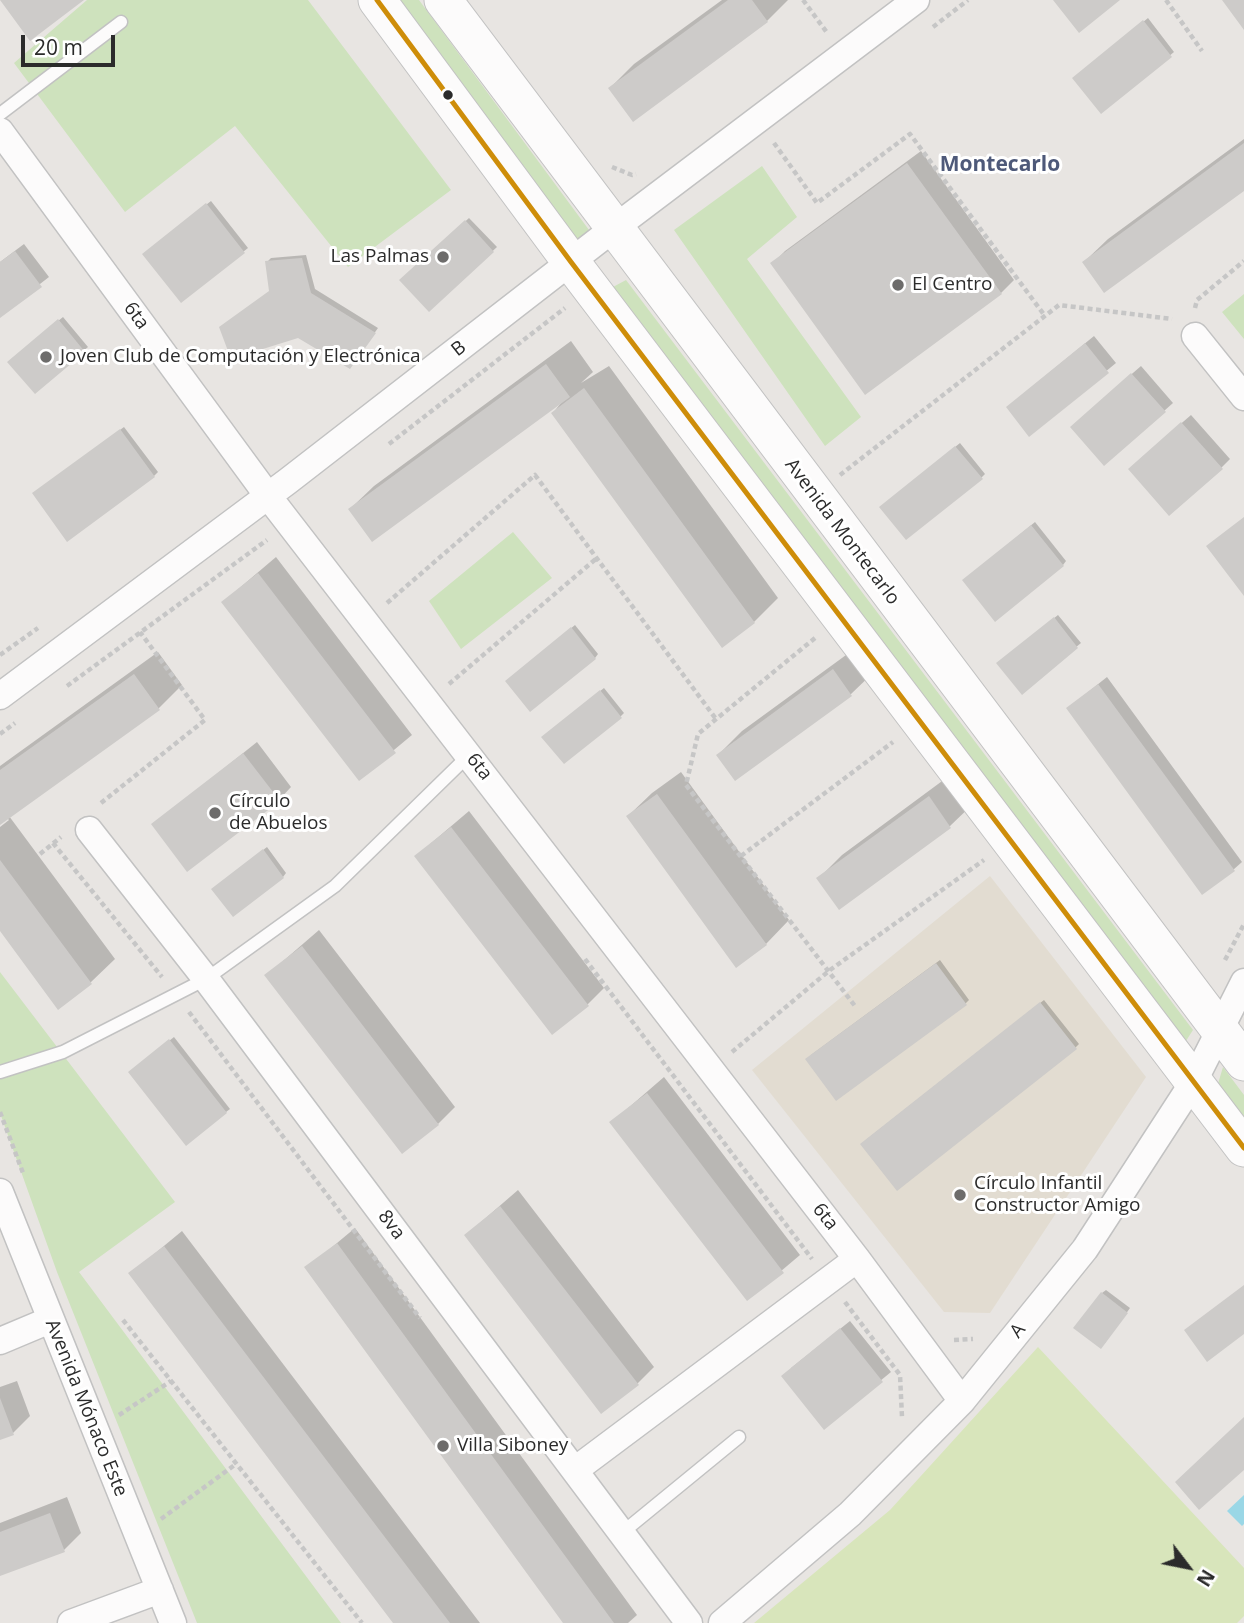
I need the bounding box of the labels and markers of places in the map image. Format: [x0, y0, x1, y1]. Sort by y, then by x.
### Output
unlabelled marker [441, 88, 455, 102]
place label: Las Palmas [331, 246, 429, 268]
marker: Las Palmas [435, 249, 451, 265]
place label: El Centro [912, 274, 993, 296]
marker: El Centro [890, 277, 906, 293]
place label: Joven Club de Computación y Electrónica [60, 346, 421, 368]
marker: Joven Club de Computación y Electrónica [38, 349, 54, 365]
place label: Círculo de Abuelos [229, 791, 327, 835]
marker: Círculo de Abuelos [207, 805, 223, 821]
place label: Círculo Infantil Constructor Amigo [974, 1173, 1140, 1217]
marker: Círculo Infantil Constructor Amigo [952, 1187, 968, 1203]
place label: Villa Siboney [457, 1435, 568, 1457]
marker: Villa Siboney [435, 1438, 451, 1454]

